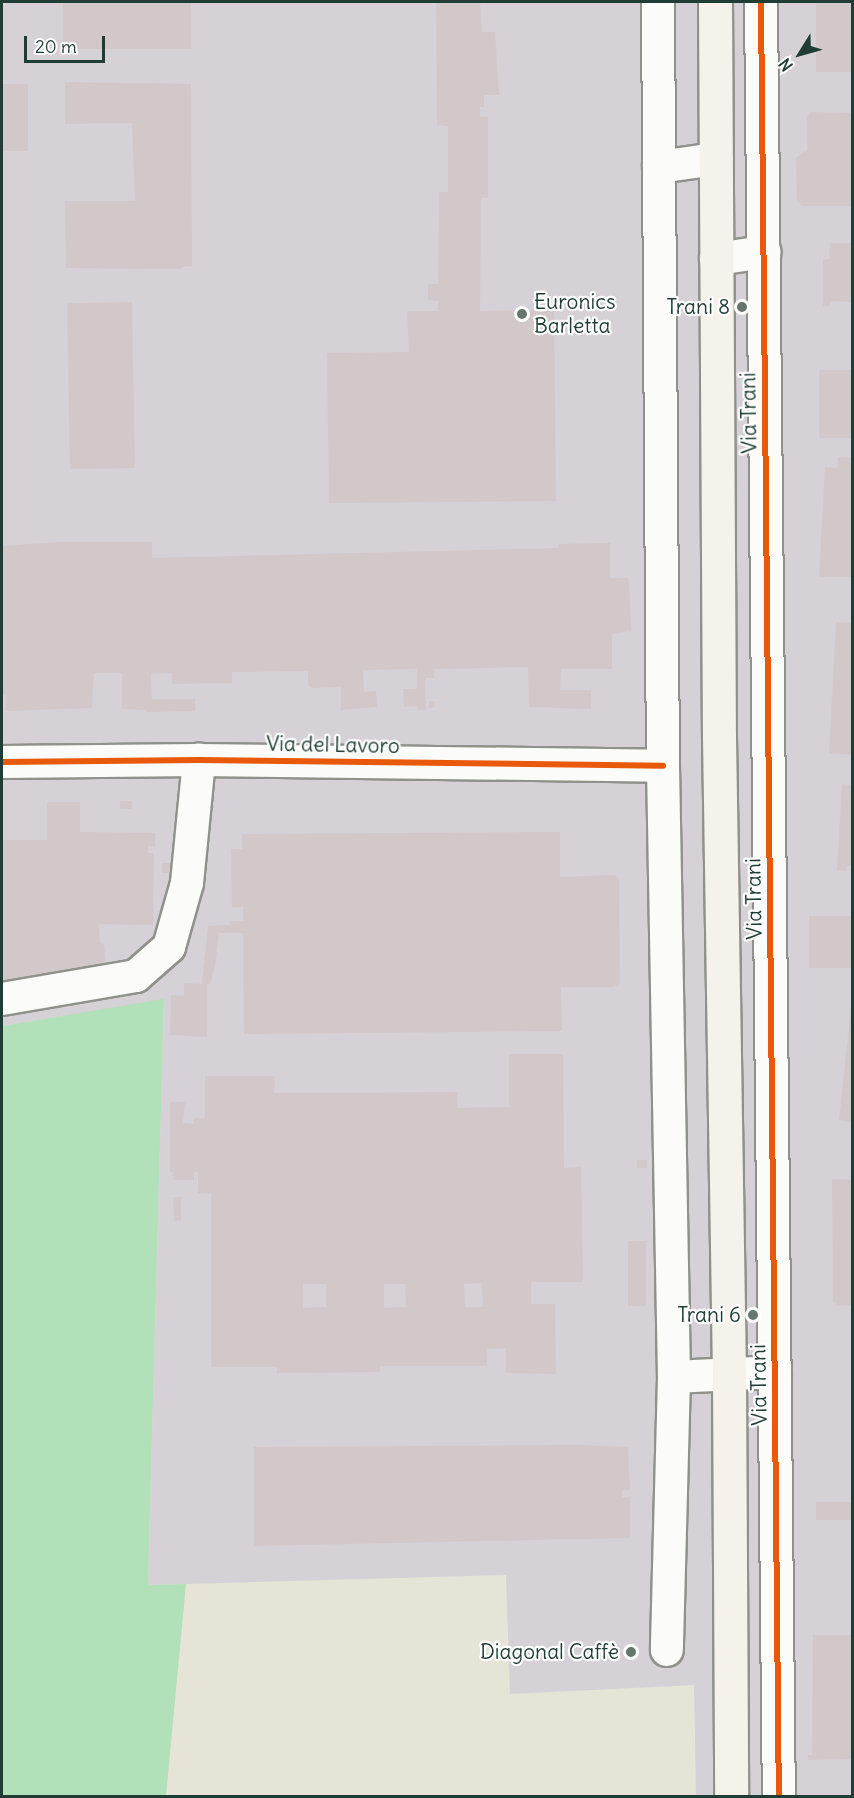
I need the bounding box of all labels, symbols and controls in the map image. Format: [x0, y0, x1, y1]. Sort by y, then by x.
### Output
scale bar [27, 24, 108, 62]
north arrow [770, 24, 830, 84]
text: 20 m [35, 35, 77, 58]
text: N [774, 54, 797, 75]
place label: Euronics Barletta [534, 289, 615, 339]
place label: Trani 8 [666, 294, 730, 320]
marker: Trani 8 [735, 300, 749, 314]
marker: Euronics Barletta [515, 307, 529, 321]
street label: Via Trani [736, 372, 762, 454]
street label: Via del Lavoro [266, 731, 400, 759]
street label: Via Trani [741, 858, 767, 940]
place label: Trani 6 [677, 1302, 741, 1328]
marker: Trani 6 [746, 1308, 760, 1322]
street label: Via Trani [746, 1344, 772, 1426]
place label: Diagonal Caffè [480, 1639, 619, 1665]
marker: Diagonal Caffè [624, 1645, 638, 1659]

